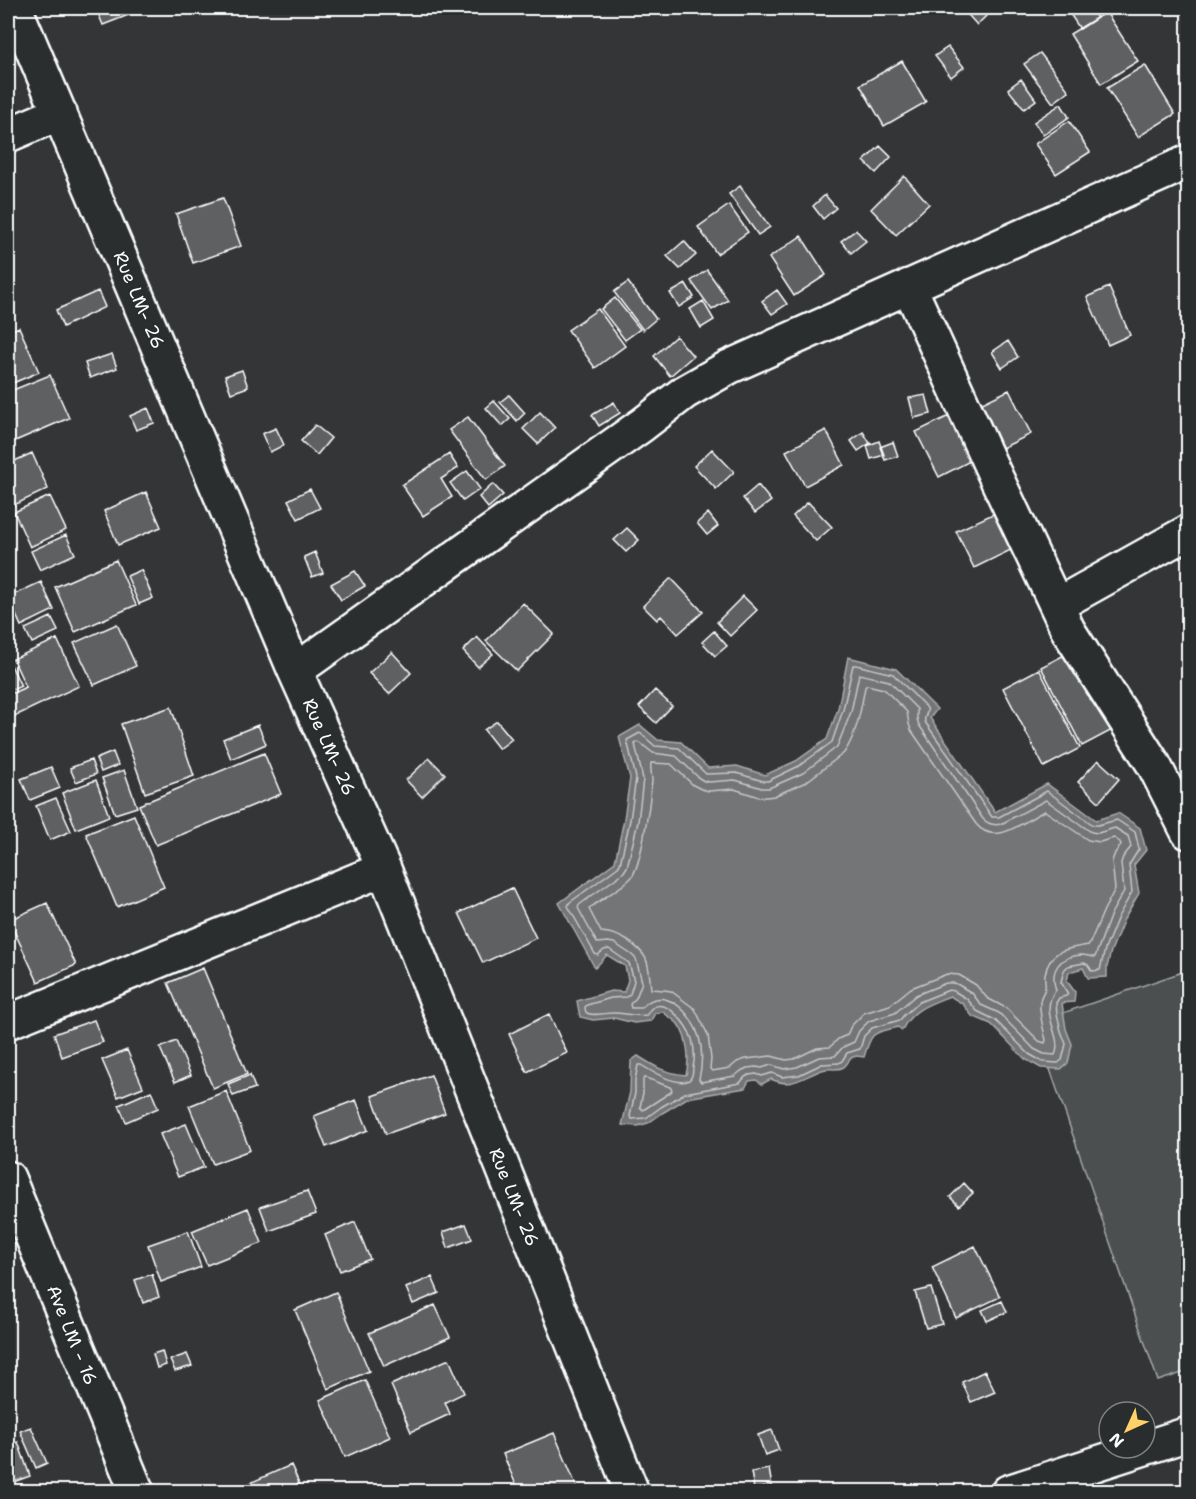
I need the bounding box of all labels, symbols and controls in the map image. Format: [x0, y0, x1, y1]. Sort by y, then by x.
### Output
street label: Rue LM- 26 [108, 248, 170, 352]
street label: Rue LM- 26 [297, 695, 361, 799]
street label: Rue LM- 26 [483, 1144, 545, 1250]
street label: Ave LM - 16 [41, 1282, 103, 1388]
north arrow [1097, 1400, 1157, 1460]
text: N [1105, 1428, 1129, 1452]

